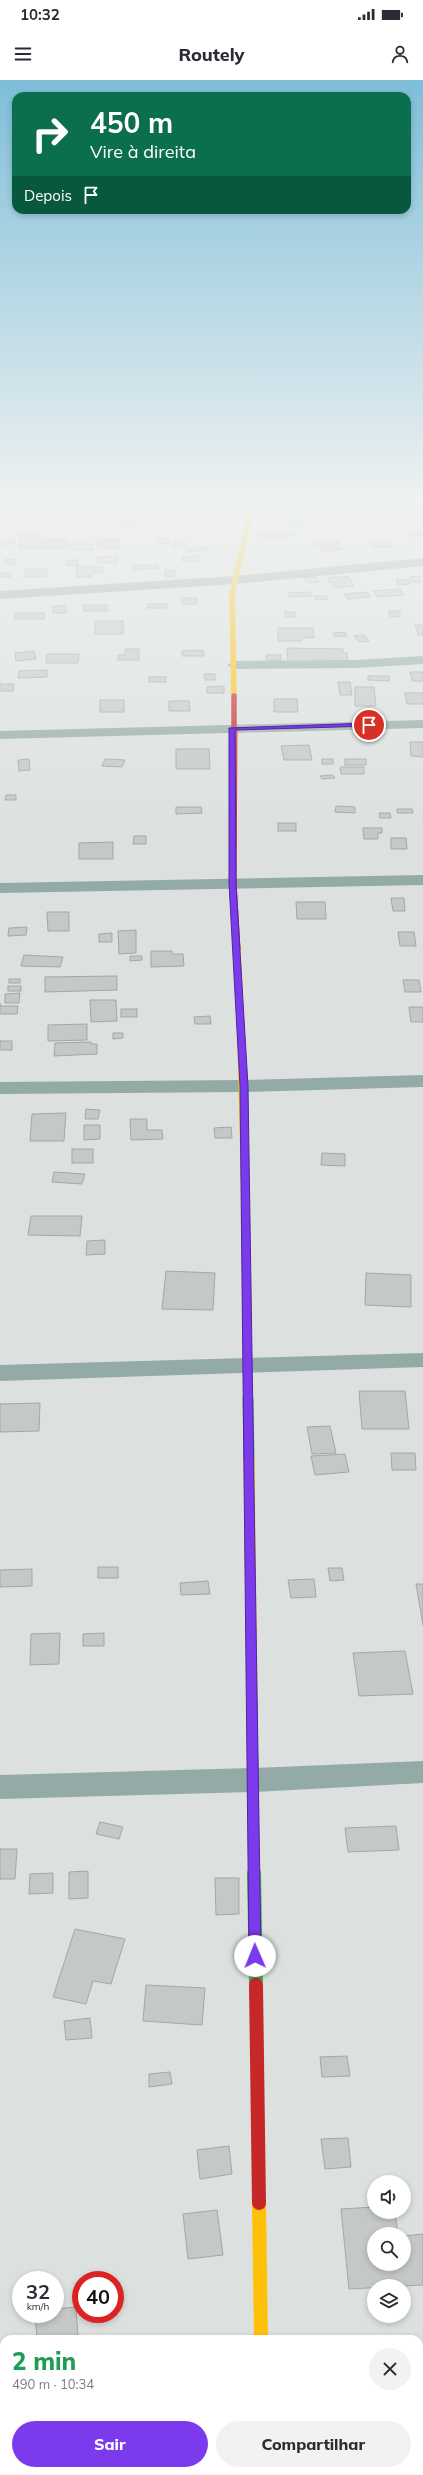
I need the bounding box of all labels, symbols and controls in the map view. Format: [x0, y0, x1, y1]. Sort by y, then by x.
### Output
text: 10:32 [20, 5, 60, 24]
icon: menu [12, 43, 34, 65]
text: Routely [178, 43, 245, 66]
icon: person [389, 43, 411, 65]
text: 450 m [90, 105, 173, 140]
icon: right [24, 108, 76, 160]
text: Vire à direita [90, 140, 196, 163]
icon: arrive [80, 184, 102, 206]
text: Depois [24, 186, 72, 205]
pin [352, 708, 386, 742]
icon: arrive [358, 714, 380, 736]
position arrow [234, 1935, 276, 1977]
map controls [367, 2175, 411, 2323]
button: sound [367, 2175, 411, 2219]
button: search [367, 2227, 411, 2271]
speed limit sign: 40 [72, 2271, 124, 2323]
text: 32 [26, 2279, 50, 2304]
button: layers [367, 2279, 411, 2323]
text: km/h [27, 2300, 49, 2313]
text: 2 min [12, 2346, 76, 2376]
button: close [369, 2348, 411, 2390]
text: 490 m · 10:34 [12, 2376, 94, 2392]
button: Sair [12, 2421, 208, 2467]
button: Compartilhar [216, 2421, 411, 2467]

